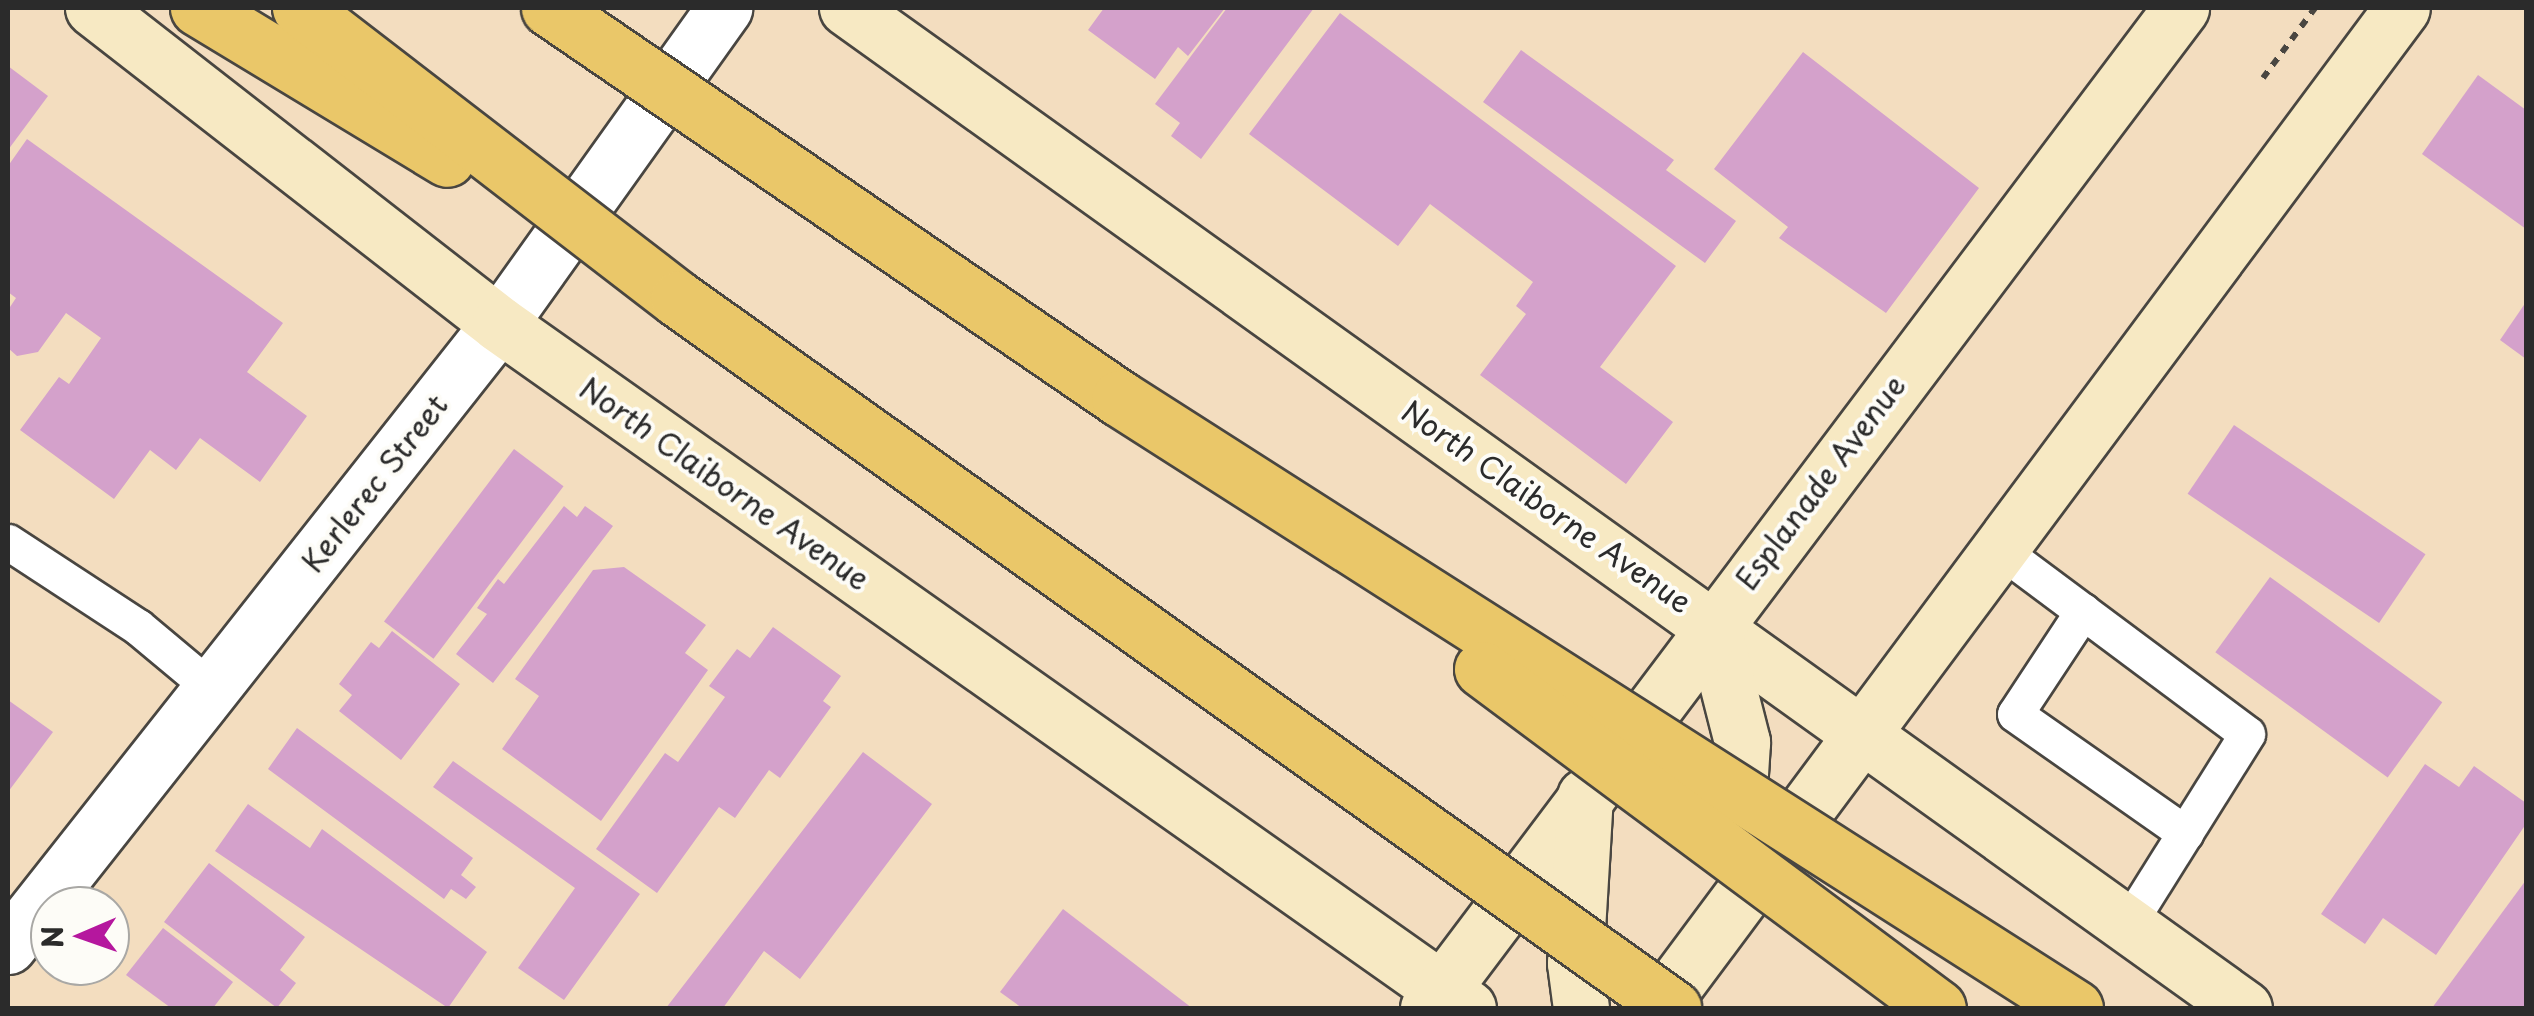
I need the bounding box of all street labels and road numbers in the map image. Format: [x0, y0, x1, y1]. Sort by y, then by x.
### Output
street label: Esplanade Avenue [1728, 368, 1912, 596]
street label: North Claiborne Avenue [573, 369, 877, 597]
street label: Kerlerec Street [293, 386, 455, 580]
street label: North Claiborne Avenue [1395, 392, 1699, 620]

